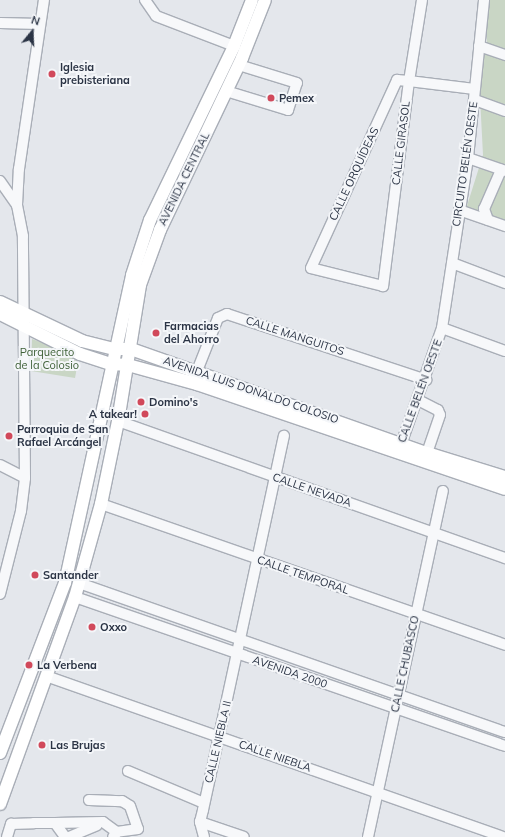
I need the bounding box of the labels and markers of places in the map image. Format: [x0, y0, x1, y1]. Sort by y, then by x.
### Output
place label: Iglesia prebisteriana [60, 61, 130, 87]
marker: Iglesia prebisteriana [47, 69, 57, 79]
place label: Pemex [279, 91, 314, 105]
marker: Pemex [266, 93, 276, 103]
place label: Farmacias del Ahorro [164, 320, 219, 346]
marker: Farmacias del Ahorro [151, 328, 161, 338]
place label: Domino's [149, 395, 198, 409]
marker: Domino's [136, 397, 146, 407]
place label: A takear! [89, 407, 137, 421]
marker: A takear! [140, 409, 150, 419]
place label: Parroquia de San Rafael Arcángel [17, 423, 108, 449]
marker: Parroquia de San Rafael Arcángel [4, 431, 14, 441]
place label: Santander [43, 568, 98, 582]
marker: Santander [30, 570, 40, 580]
place label: Oxxo [100, 620, 127, 634]
marker: Oxxo [87, 622, 97, 632]
place label: La Verbena [37, 658, 97, 672]
marker: La Verbena [24, 660, 34, 670]
place label: Las Brujas [50, 738, 105, 752]
marker: Las Brujas [37, 740, 47, 750]

